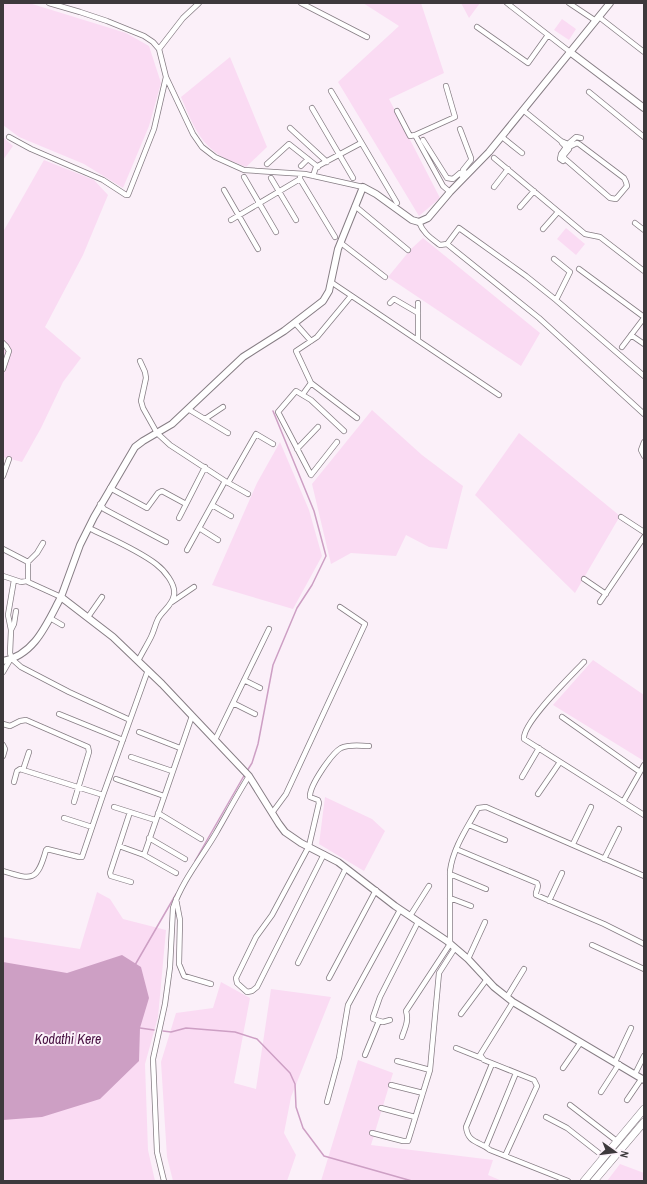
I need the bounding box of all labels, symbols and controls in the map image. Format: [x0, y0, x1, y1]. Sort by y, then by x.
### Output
water label: Kodathi Kere [34, 1030, 102, 1048]
north arrow [595, 1132, 635, 1172]
text: N [617, 1150, 632, 1159]

